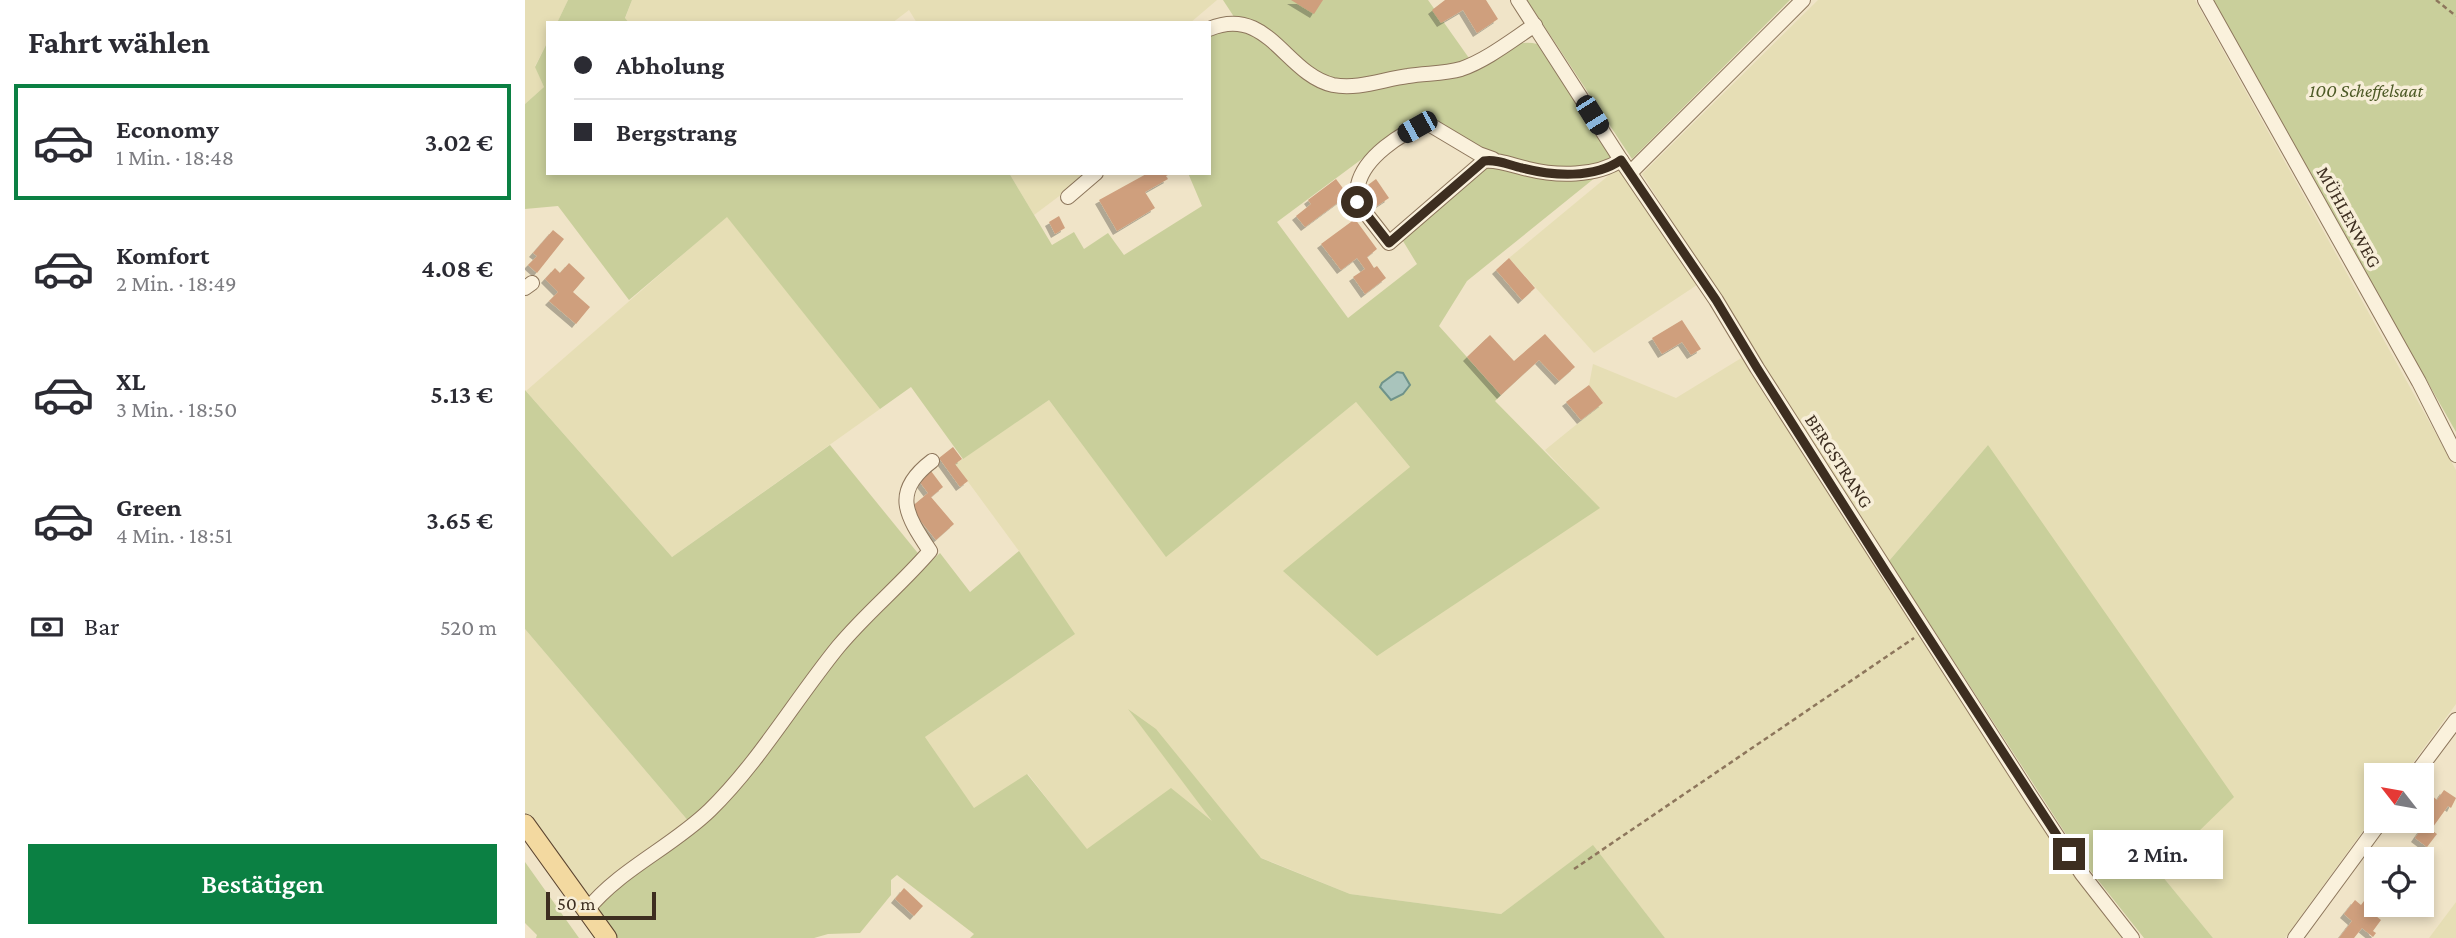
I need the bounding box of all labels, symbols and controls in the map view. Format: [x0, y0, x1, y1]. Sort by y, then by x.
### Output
text: Fahrt wählen [28, 24, 210, 60]
text: Abholung [616, 51, 724, 80]
park label: 100 Scheffelsaat [2309, 80, 2423, 101]
car [1572, 92, 1613, 138]
car [1394, 108, 1441, 146]
icon: car [32, 111, 95, 174]
text: Economy [116, 115, 219, 144]
text: Bergstrang [616, 118, 737, 147]
text: 3.02 € [425, 128, 493, 157]
text: 1 Min. · 18:48 [116, 144, 234, 170]
street label: MÜHLENWEG [2313, 163, 2385, 271]
route start [1341, 186, 1373, 218]
icon: car [32, 237, 95, 300]
text: Komfort [116, 241, 209, 270]
text: 4.08 € [421, 254, 493, 283]
text: 2 Min. · 18:49 [116, 270, 237, 296]
icon: car [32, 363, 95, 426]
text: XL [116, 367, 145, 396]
text: 5.13 € [430, 380, 493, 409]
text: 3 Min. · 18:50 [116, 396, 237, 422]
street label: BERGSTRANG [1801, 410, 1877, 512]
icon: car [32, 489, 95, 552]
text: Green [116, 493, 182, 522]
text: 3.65 € [426, 506, 493, 535]
text: 4 Min. · 18:51 [116, 522, 233, 548]
icon: cash [28, 608, 66, 646]
text: Bar [84, 612, 120, 641]
text: 520 m [440, 614, 497, 640]
north arrow [2364, 763, 2434, 833]
map controls [2364, 763, 2434, 917]
callout: 2 Min. [2093, 830, 2223, 878]
route end [2053, 838, 2085, 870]
text: 2 Min. [2128, 841, 2188, 867]
button: Bestätigen [28, 844, 497, 924]
button: locate [2364, 847, 2434, 917]
scale bar [546, 889, 656, 921]
text: 50 m [557, 893, 596, 914]

